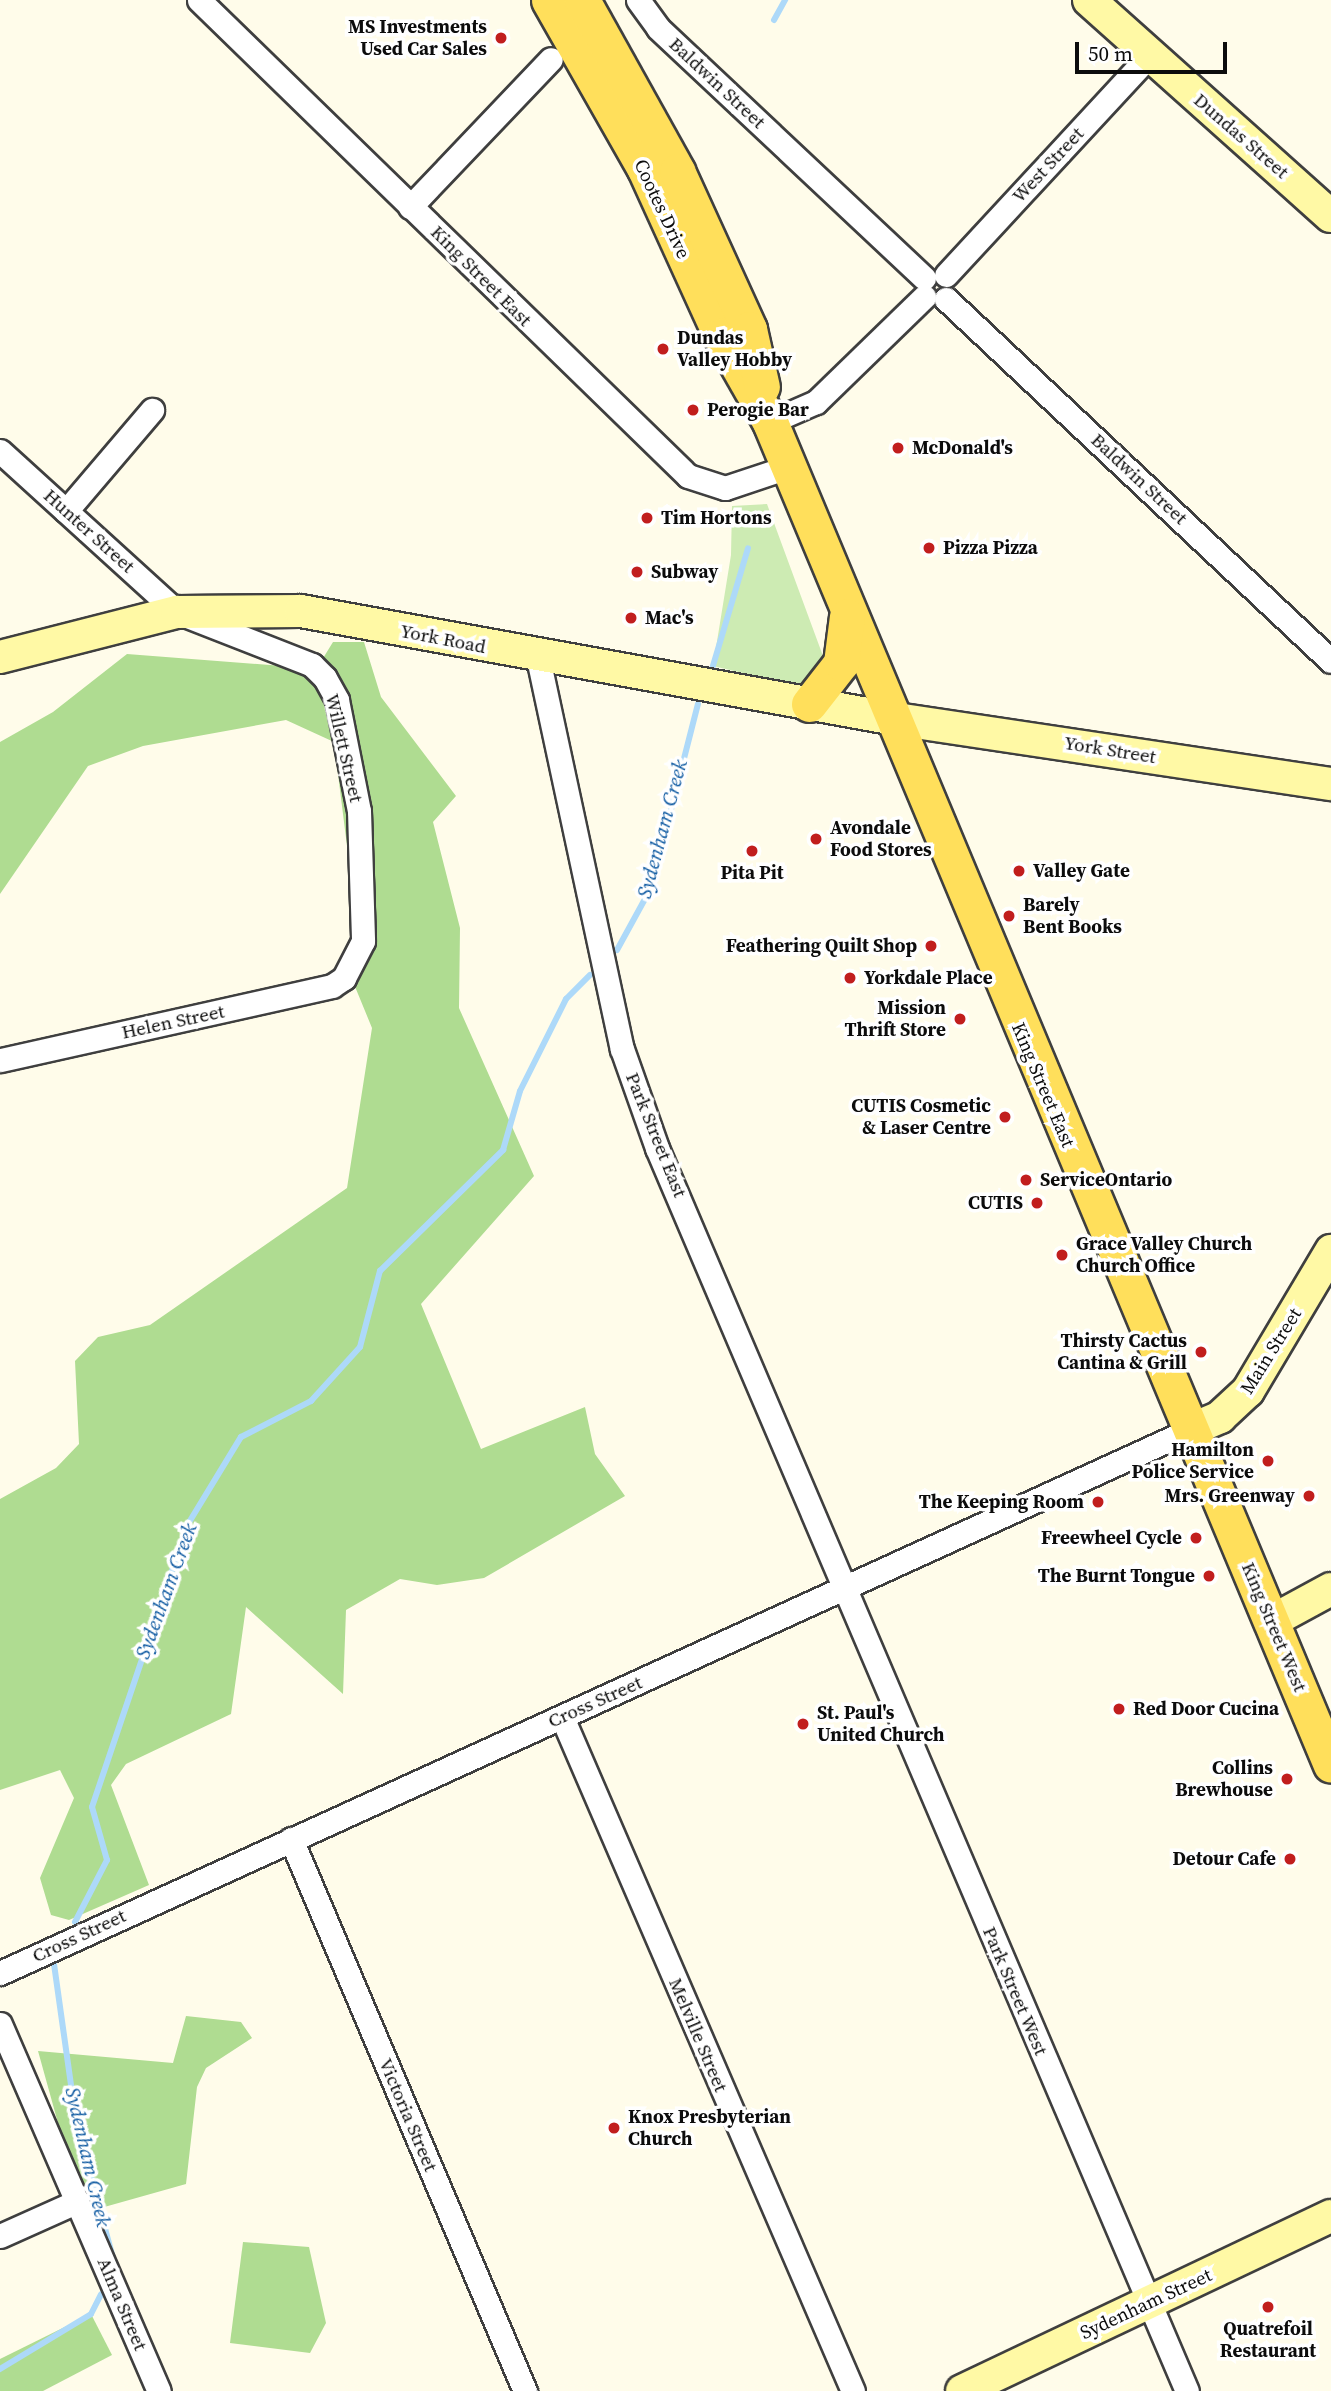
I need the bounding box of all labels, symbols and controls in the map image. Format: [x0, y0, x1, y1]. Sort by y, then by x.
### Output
place label: MS Investments Used Car Sales [348, 16, 487, 60]
scale bar [1079, 28, 1231, 72]
marker: MS Investments Used Car Sales [493, 30, 509, 46]
street label: Baldwin Street [664, 33, 770, 133]
text: 50 m [1088, 39, 1133, 68]
street label: Dundas Street [1189, 89, 1293, 183]
street label: West Street [1007, 123, 1089, 207]
street label: Cootes Drive [629, 156, 695, 262]
street label: King Street East [426, 221, 536, 331]
place label: Dundas Valley Hobby [677, 327, 792, 371]
marker: Dundas Valley Hobby [655, 341, 671, 357]
place label: Perogie Bar [707, 399, 809, 421]
marker: Perogie Bar [685, 402, 701, 418]
street label: Baldwin Street [1086, 429, 1192, 529]
place label: McDonald's [912, 437, 1013, 459]
marker: McDonald's [890, 440, 906, 456]
street label: Hunter Street [39, 484, 139, 578]
place label: Tim Hortons [661, 507, 772, 529]
marker: Tim Hortons [639, 510, 655, 526]
place label: Pizza Pizza [943, 537, 1038, 559]
marker: Pizza Pizza [921, 540, 937, 556]
place label: Subway [651, 561, 718, 583]
marker: Subway [629, 564, 645, 580]
place label: Mac's [645, 607, 694, 629]
marker: Mac's [623, 610, 639, 626]
street label: York Road [398, 620, 488, 658]
street label: Willett Street [320, 692, 368, 804]
street label: York Street [1063, 732, 1157, 768]
water label: Sydenham Creek [631, 757, 693, 901]
place label: Avondale Food Stores [830, 817, 932, 861]
marker: Avondale Food Stores [808, 831, 824, 847]
marker: Pita Pit [744, 843, 760, 859]
place label: Valley Gate [1033, 860, 1130, 882]
place label: Pita Pit [720, 862, 784, 884]
marker: Valley Gate [1011, 863, 1027, 879]
place label: Barely Bent Books [1023, 894, 1122, 938]
marker: Barely Bent Books [1001, 908, 1017, 924]
place label: Feathering Quilt Shop [726, 935, 917, 957]
marker: Feathering Quilt Shop [923, 938, 939, 954]
place label: Yorkdale Place [864, 967, 993, 989]
marker: Yorkdale Place [842, 970, 858, 986]
place label: Mission Thrift Store [844, 997, 946, 1041]
street label: Helen Street [120, 1000, 226, 1044]
marker: Mission Thrift Store [952, 1011, 968, 1027]
street label: King Street East [1006, 1019, 1080, 1151]
street label: Park Street East [621, 1069, 691, 1201]
place label: CUTIS Cosmetic & Laser Centre [851, 1095, 991, 1139]
marker: CUTIS Cosmetic & Laser Centre [997, 1109, 1013, 1125]
place label: ServiceOntario [1040, 1169, 1172, 1191]
marker: ServiceOntario [1018, 1172, 1034, 1188]
place label: CUTIS [968, 1192, 1023, 1214]
marker: CUTIS [1029, 1195, 1045, 1211]
place label: Grace Valley Church Church Office [1076, 1233, 1253, 1277]
marker: Grace Valley Church Church Office [1054, 1247, 1070, 1263]
street label: Main Street [1236, 1304, 1306, 1398]
place label: Thirsty Cactus Cantina & Grill [1057, 1330, 1187, 1374]
marker: Thirsty Cactus Cantina & Grill [1193, 1344, 1209, 1360]
place label: Hamilton Police Service [1131, 1439, 1254, 1483]
marker: Hamilton Police Service [1260, 1453, 1276, 1469]
place label: Mrs. Greenway [1164, 1485, 1295, 1507]
marker: Mrs. Greenway [1301, 1488, 1317, 1504]
place label: The Keeping Room [919, 1491, 1084, 1513]
marker: The Keeping Room [1090, 1494, 1106, 1510]
water label: Sydenham Creek [130, 1520, 202, 1662]
place label: Freewheel Cycle [1041, 1527, 1182, 1549]
marker: Freewheel Cycle [1188, 1530, 1204, 1546]
street label: King Street West [1236, 1559, 1312, 1695]
place label: The Burnt Tongue [1038, 1565, 1195, 1587]
marker: The Burnt Tongue [1201, 1568, 1217, 1584]
street label: Cross Street [545, 1671, 645, 1733]
place label: Red Door Cucina [1133, 1698, 1279, 1720]
marker: Red Door Cucina [1111, 1701, 1127, 1717]
place label: St. Paul's United Church [817, 1702, 945, 1746]
marker: St. Paul's United Church [795, 1716, 811, 1732]
place label: Collins Brewhouse [1175, 1757, 1273, 1801]
marker: Collins Brewhouse [1279, 1771, 1295, 1787]
place label: Detour Cafe [1172, 1848, 1276, 1870]
marker: Detour Cafe [1282, 1851, 1298, 1867]
street label: Cross Street [29, 1904, 129, 1968]
street label: Park Street West [978, 1923, 1052, 2059]
street label: Melville Street [664, 1975, 732, 2095]
street label: Victoria Street [374, 2055, 442, 2175]
water label: Sydenham Creek [60, 2085, 116, 2229]
place label: Knox Presbyterian Church [628, 2106, 791, 2150]
marker: Knox Presbyterian Church [606, 2120, 622, 2136]
street label: Alma Street [92, 2254, 152, 2354]
street label: Sydenham Street [1077, 2264, 1215, 2344]
marker: Quatrefoil Restaurant [1260, 2299, 1276, 2315]
place label: Quatrefoil Restaurant [1220, 2318, 1316, 2362]

